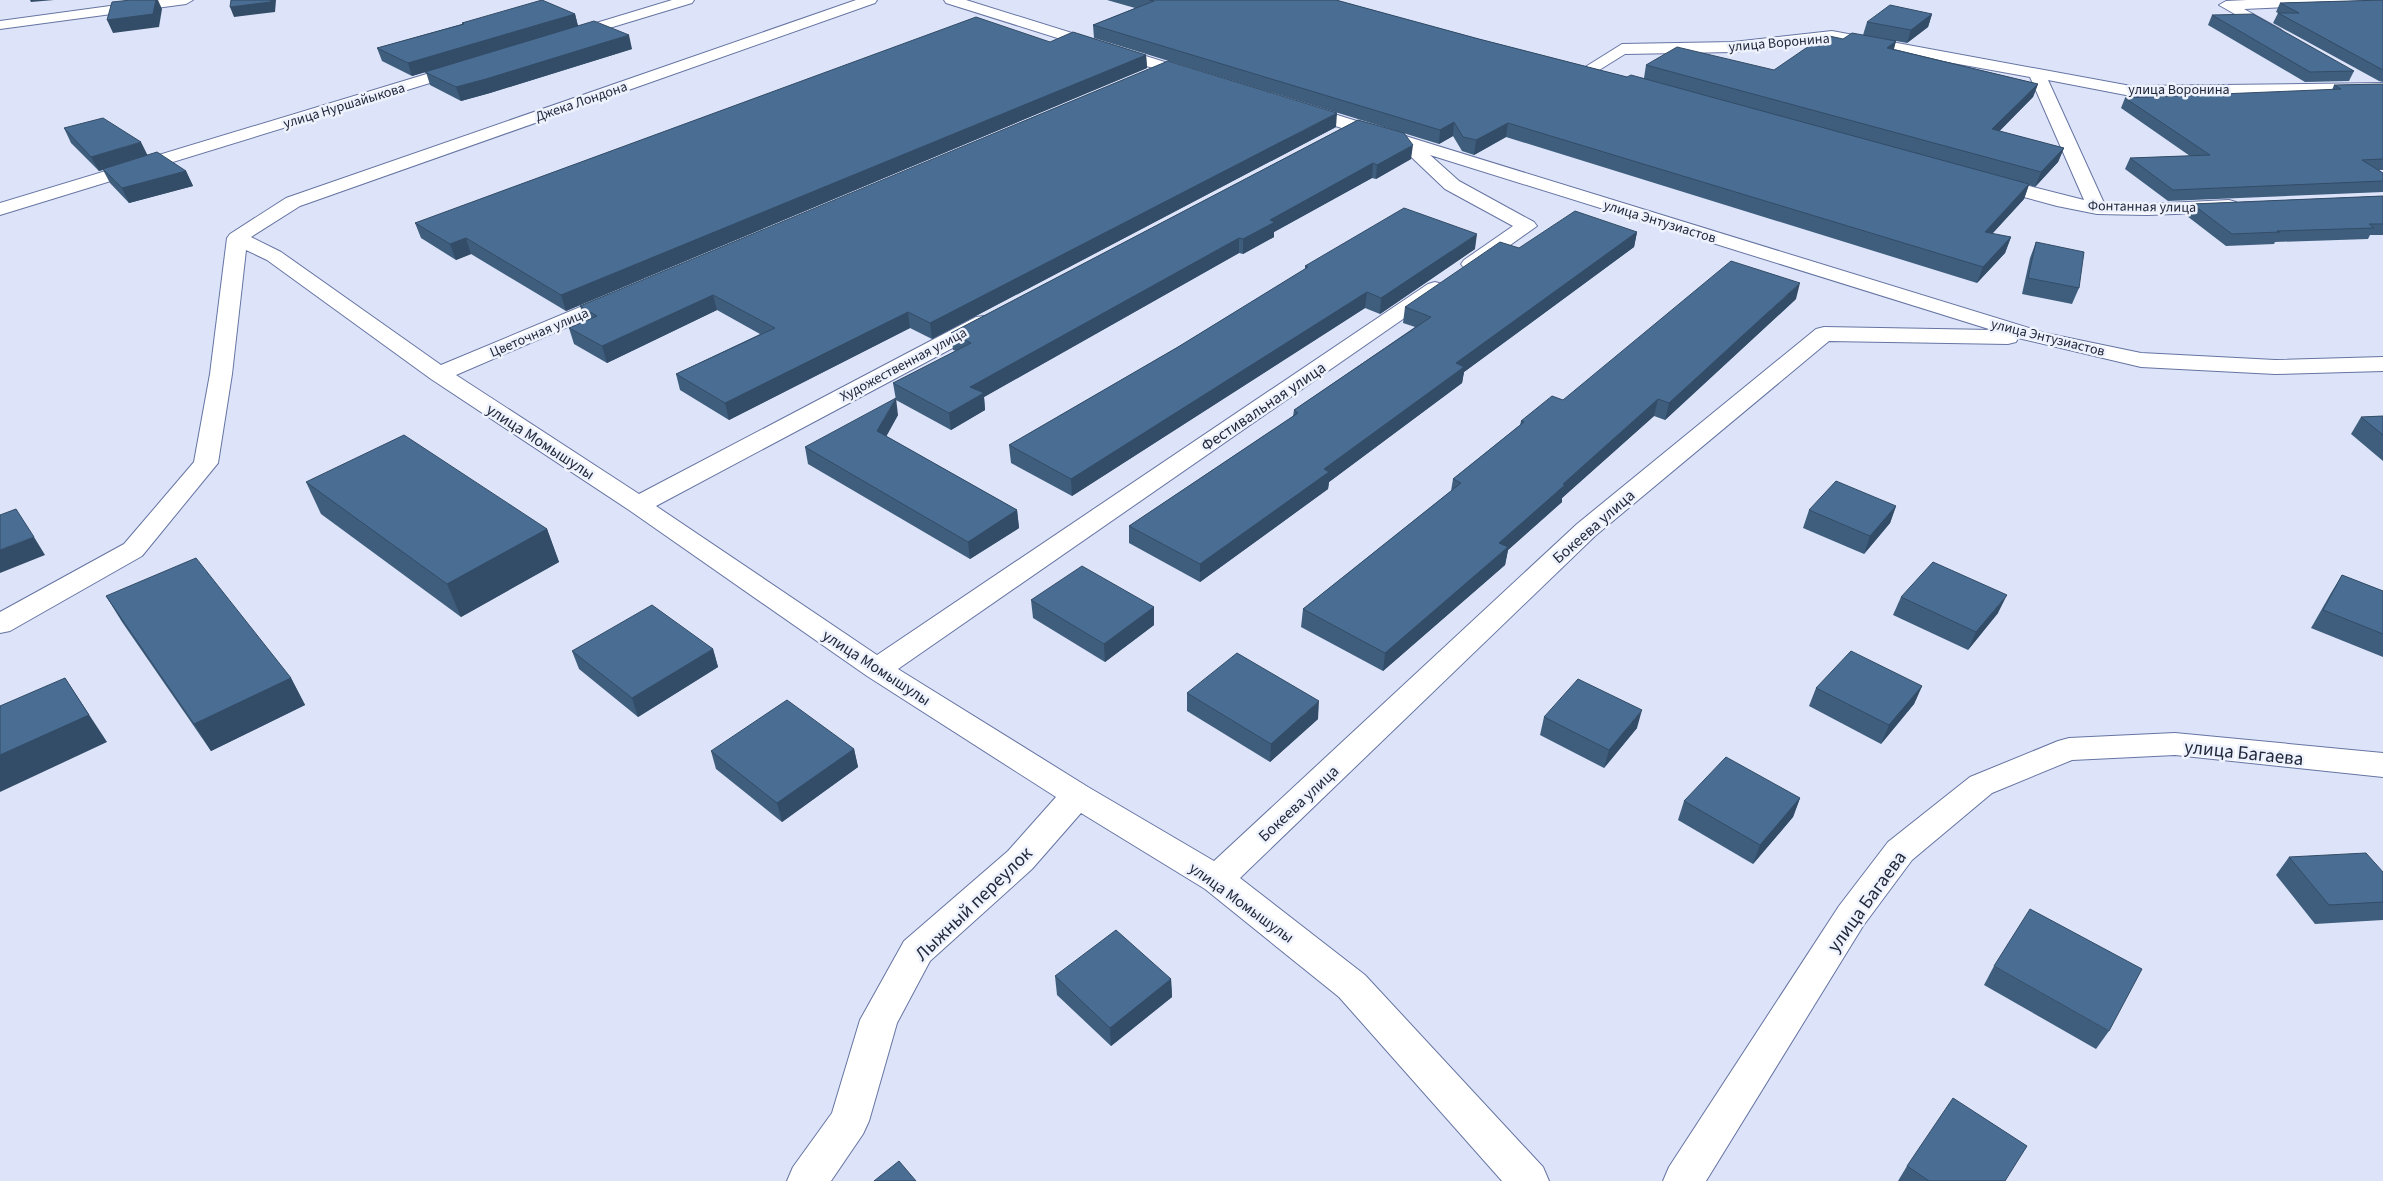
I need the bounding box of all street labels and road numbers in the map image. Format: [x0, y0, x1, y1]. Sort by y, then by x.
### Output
street label: улица Воронина [1728, 29, 1830, 57]
street label: Джека Лондона [533, 77, 630, 127]
street label: улица Нуршайыкова [281, 78, 408, 134]
street label: улица Воронина [2128, 80, 2230, 100]
street label: улица Энтузиастов [1601, 195, 1718, 249]
street label: Фонтанная улица [2088, 196, 2196, 218]
street label: Цветочная улица [487, 303, 592, 363]
street label: улица Энтузиастов [1989, 314, 2107, 362]
street label: Художественная улица [837, 323, 970, 407]
street label: Фестивальная улица [1197, 357, 1330, 457]
street label: улица Момышулы [482, 399, 599, 485]
street label: Бокеева улица [1548, 485, 1640, 569]
street label: улица Момышулы [818, 625, 935, 711]
street label: улица Багаева [2183, 734, 2305, 773]
street label: Бокеева улица [1254, 761, 1344, 847]
street label: Лыжный переулок [909, 840, 1039, 967]
street label: улица Багаева [1821, 846, 1913, 958]
street label: улица Момышулы [1184, 857, 1298, 948]

